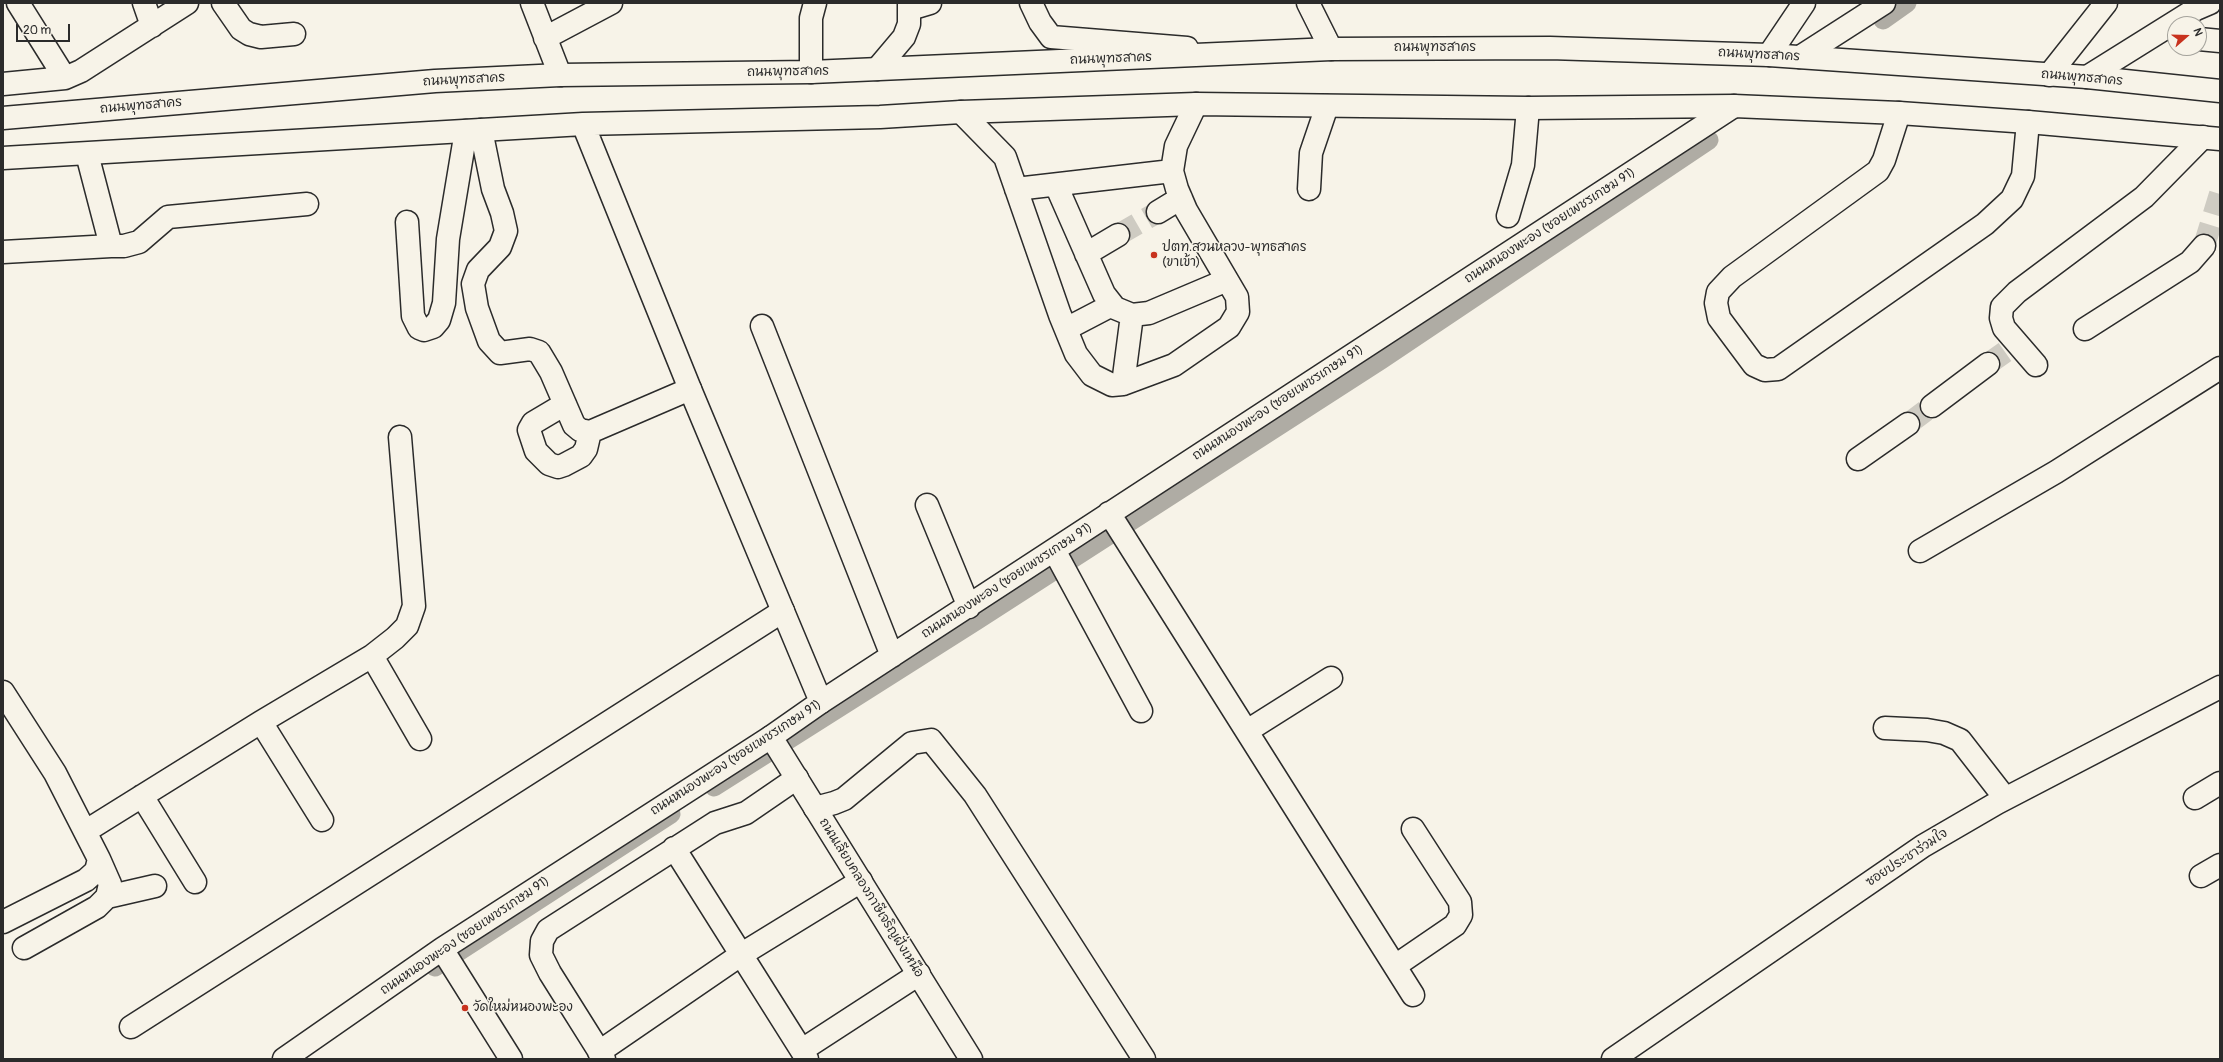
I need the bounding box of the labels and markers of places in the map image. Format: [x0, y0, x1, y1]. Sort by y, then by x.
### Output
place label: ปตท.สวนหลวง-พุทธสาคร (ขาเข้า) [1162, 240, 1307, 271]
marker: ปตท.สวนหลวง-พุทธสาคร (ขาเข้า) [1149, 250, 1159, 260]
place label: วัดใหม่หนองพะอง [473, 1000, 573, 1016]
marker: วัดใหม่หนองพะอง [460, 1003, 470, 1013]

